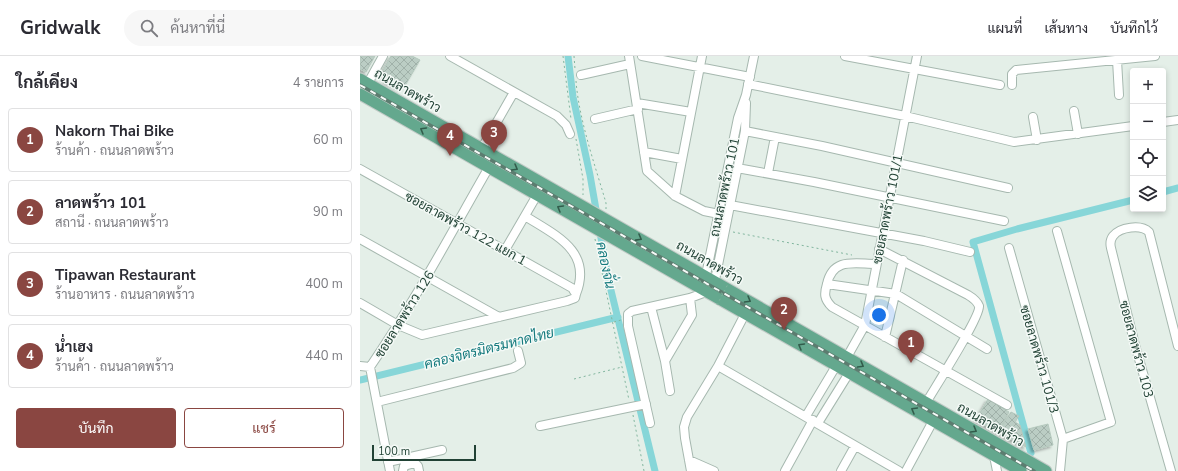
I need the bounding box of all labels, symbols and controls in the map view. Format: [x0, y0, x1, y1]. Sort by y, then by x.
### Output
search box [124, 10, 404, 46]
text: Gridwalk [20, 15, 100, 41]
icon: search [138, 17, 160, 39]
text: ค้นหาที่นี่ [170, 18, 225, 38]
text: แผนที่ [987, 19, 1022, 38]
text: เส้นทาง [1044, 19, 1088, 38]
text: บันทึกไว้ [1110, 19, 1158, 38]
street label: ถนนลาดพร้าว [371, 64, 445, 117]
map controls [1130, 68, 1166, 212]
button: + [1130, 68, 1166, 104]
text: ใกล้เคียง [16, 71, 78, 94]
text: 4 รายการ [293, 74, 344, 92]
button: − [1130, 104, 1166, 140]
pin: 3 [481, 120, 507, 153]
text: Nakorn Thai Bike [55, 121, 174, 141]
pin: 4 [437, 123, 463, 156]
one-way arrow [420, 127, 427, 134]
text: 1 [26, 131, 34, 149]
text: 60 m [313, 131, 343, 149]
street label: ถนนลาดพร้าว 101 [705, 136, 744, 238]
button: locate [1130, 140, 1166, 176]
text: ร้านค้า · ถนนลาดพร้าว [55, 142, 174, 160]
street label: ซอยลาดพร้าว 101/1 [868, 153, 907, 266]
one-way arrow [511, 163, 518, 170]
button: layers [1130, 176, 1166, 212]
street label: ซอยลาดพร้าว 122 แยก 1 [401, 187, 530, 270]
text: ลาดพร้าว 101 [55, 193, 146, 213]
text: 2 [26, 203, 34, 221]
text: 90 m [313, 203, 343, 221]
one-way arrow [557, 206, 564, 213]
text: สถานี · ถนนลาดพร้าว [55, 214, 169, 232]
one-way arrow [635, 233, 642, 240]
street label: ถนนลาดพร้าว [673, 236, 747, 289]
water label: คลองจั่น [591, 239, 622, 291]
text: Tipawan Restaurant [55, 265, 196, 285]
street label: ซอยลาดพร้าว 126 [370, 267, 439, 362]
text: 3 [26, 275, 34, 293]
text: 400 m [305, 275, 343, 293]
text: ร้านอาหาร · ถนนลาดพร้าว [55, 286, 195, 304]
one-way arrow [744, 295, 751, 302]
pin: 2 [771, 297, 797, 330]
street label: ซอยลาดพร้าว 103 [1114, 298, 1159, 400]
street label: ซอยลาดพร้าว 101/3 [1015, 303, 1064, 415]
your location [869, 305, 889, 325]
water label: คลองจิตรมิตรมหาดไทย [422, 323, 556, 374]
pin: 1 [898, 330, 924, 363]
text: น่ำเฮง [55, 337, 93, 357]
one-way arrow [798, 343, 805, 350]
text: 4 [26, 347, 34, 365]
text: 440 m [305, 347, 343, 365]
text: ร้านค้า · ถนนลาดพร้าว [55, 358, 174, 376]
one-way arrow [857, 361, 864, 368]
street label: ถนนลาดพร้าว [954, 398, 1028, 451]
one-way arrow [911, 407, 918, 414]
button: บันทึก [16, 408, 176, 448]
button: แชร์ [184, 408, 344, 448]
one-way arrow [969, 425, 977, 432]
scale bar [372, 443, 476, 462]
text: 100 m [378, 444, 410, 459]

